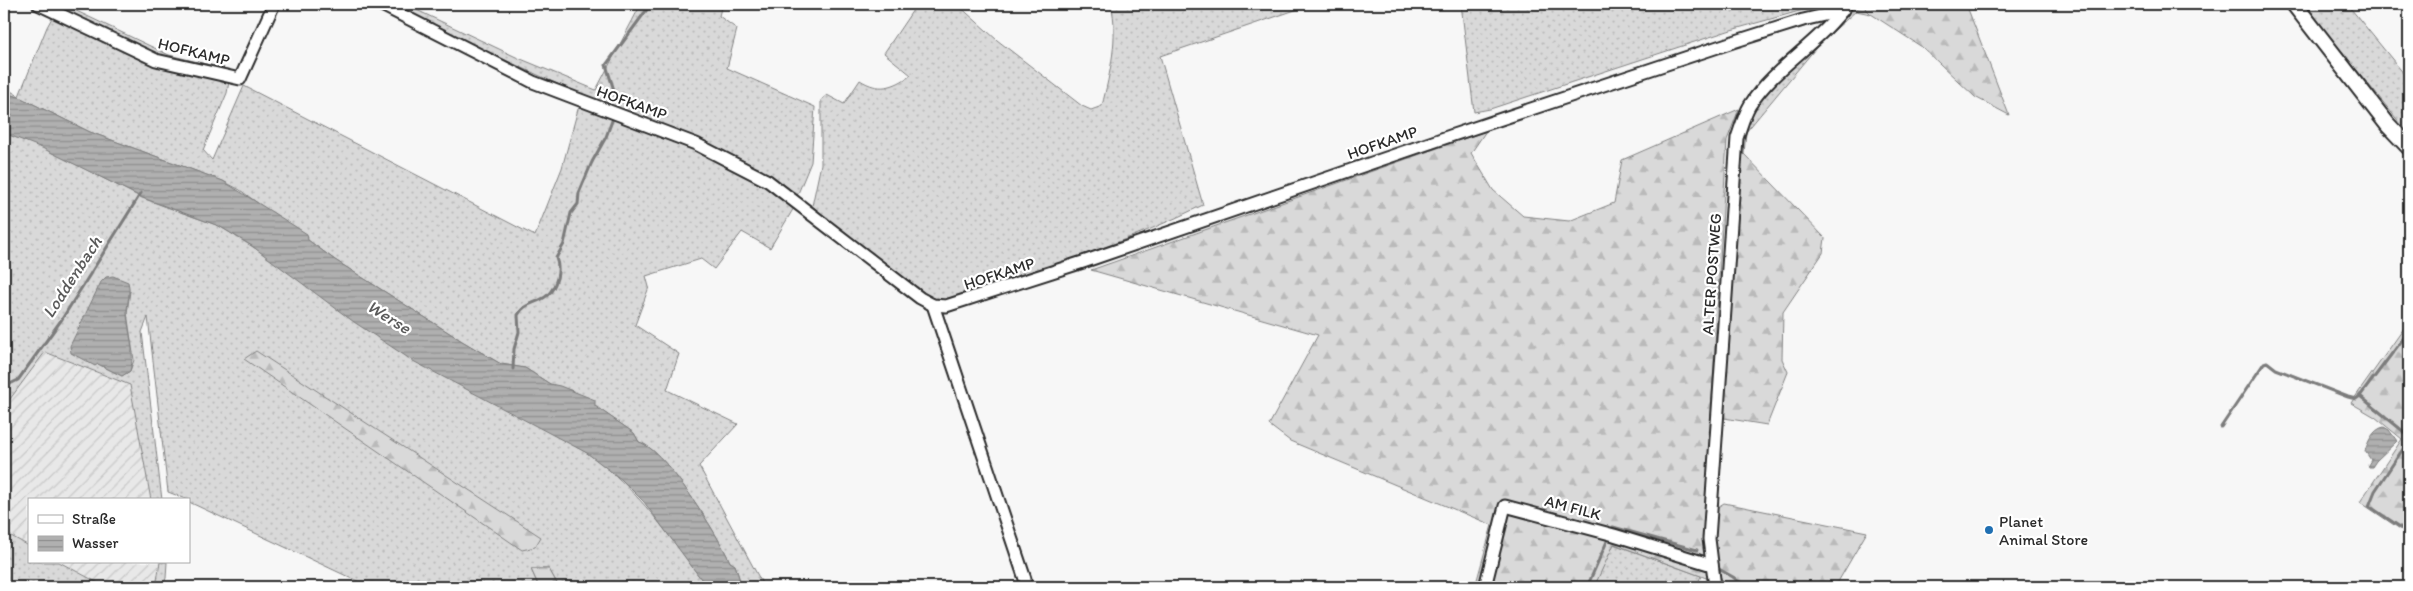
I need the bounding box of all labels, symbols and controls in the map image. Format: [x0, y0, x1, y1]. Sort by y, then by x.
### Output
street label: HOFKAMP [156, 33, 232, 70]
street label: HOFKAMP [594, 81, 669, 124]
street label: HOFKAMP [1344, 122, 1420, 163]
street label: ALTER POSTWEG [1698, 213, 1725, 336]
water label: Loddenbach [37, 232, 107, 322]
street label: HOFKAMP [961, 253, 1037, 294]
water label: Werse [363, 295, 416, 340]
street label: AM FILK [1543, 491, 1604, 524]
legend [28, 498, 190, 564]
text: Straße [72, 510, 116, 528]
place label: Planet Animal Store [1999, 512, 2088, 549]
marker: Planet Animal Store [1983, 524, 1995, 536]
text: Wasser [72, 534, 119, 552]

